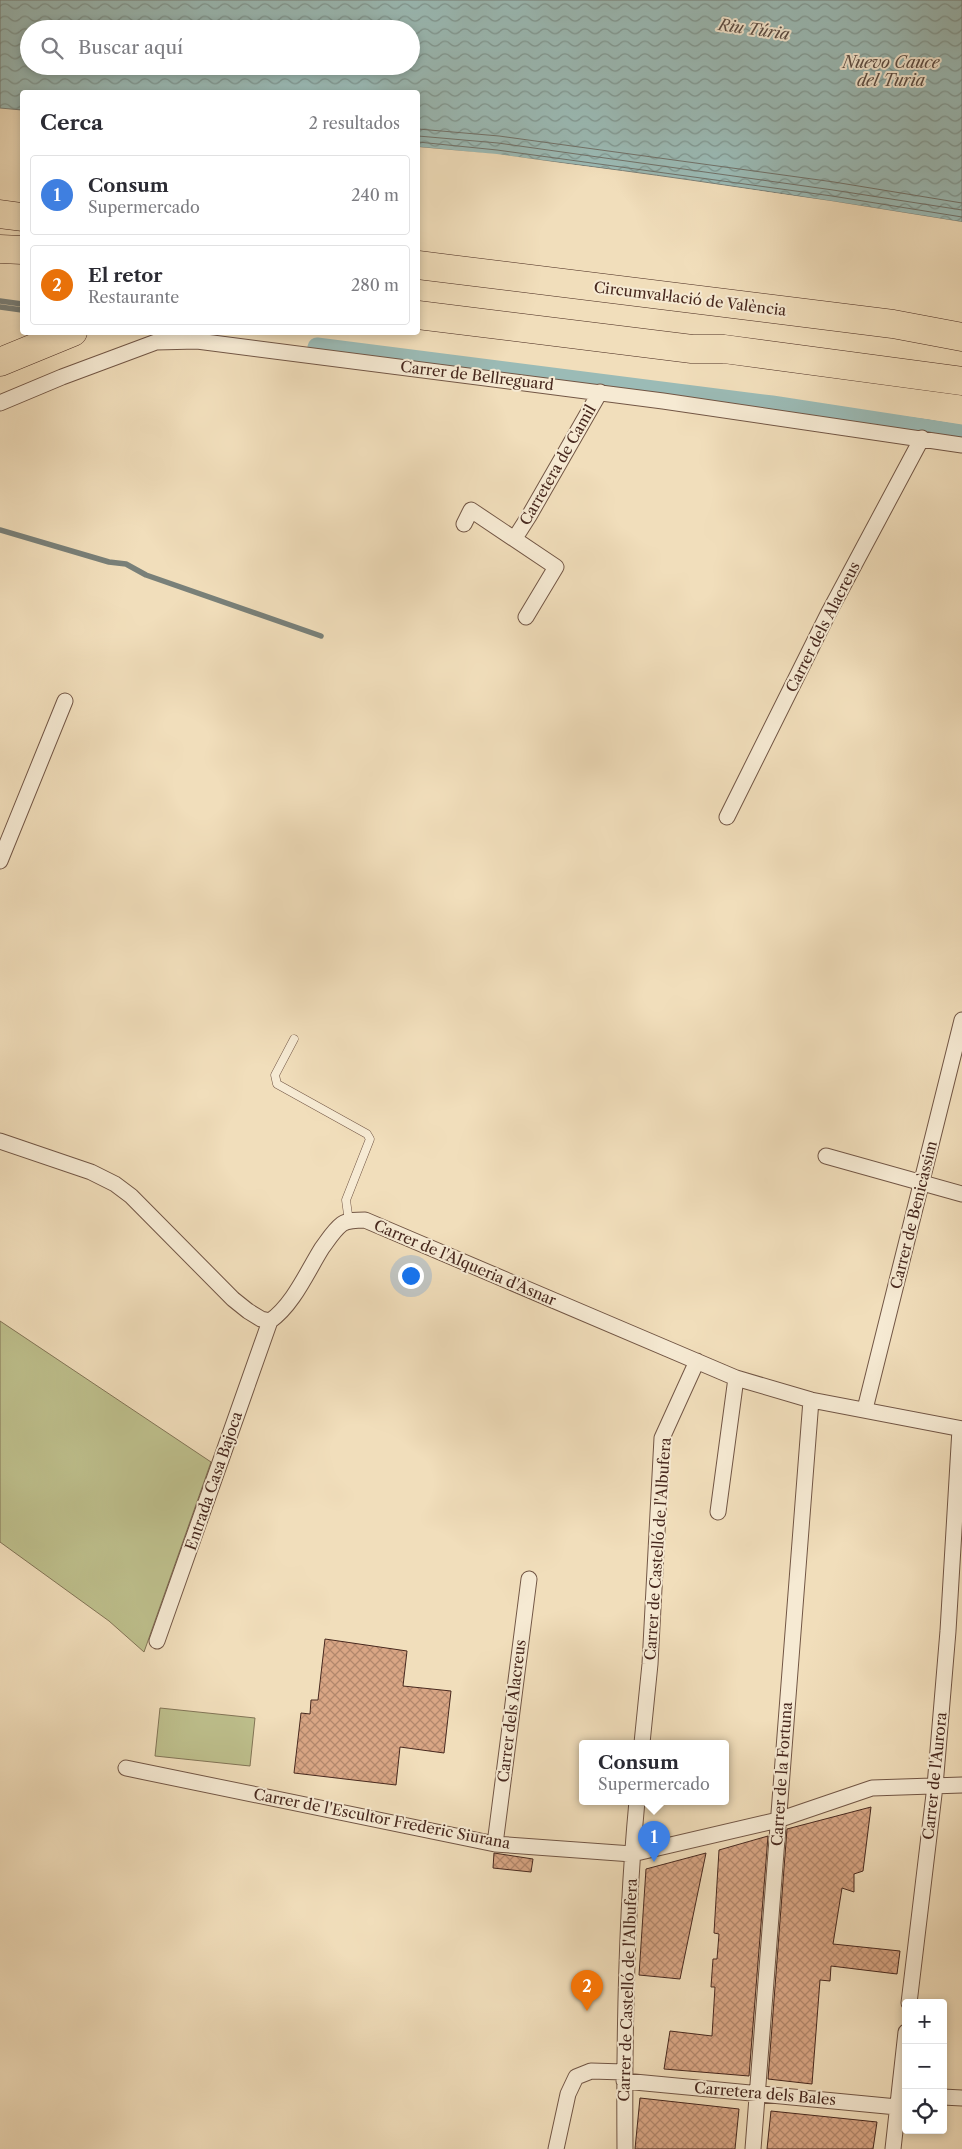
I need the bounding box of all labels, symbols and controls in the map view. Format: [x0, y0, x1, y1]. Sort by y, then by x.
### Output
water label: Riu Túria [715, 14, 791, 44]
search box [20, 20, 420, 75]
icon: search [38, 34, 66, 62]
text: Buscar aquí [78, 36, 183, 59]
water label: Nuevo Cauce del Turia [841, 52, 941, 90]
text: Cerca [40, 110, 103, 135]
text: 2 resultados [309, 113, 400, 133]
text: Consum [88, 174, 169, 197]
text: 1 [53, 185, 61, 205]
text: 240 m [351, 185, 399, 205]
text: Supermercado [88, 197, 200, 217]
text: El retor [88, 264, 163, 287]
text: 2 [52, 275, 62, 295]
text: 280 m [351, 275, 399, 295]
street label: Circumval·lació de València [593, 277, 788, 320]
text: Restaurante [88, 287, 179, 307]
street label: Carrer de Bellreguard [399, 357, 555, 394]
street label: Carretera de Camil [515, 401, 600, 528]
street label: Carrer dels Alacreus [781, 558, 864, 695]
street label: Carrer de Benicàssim [886, 1139, 941, 1291]
street label: Carrer de l'Alqueria d'Asnar [371, 1215, 560, 1310]
your location [398, 1263, 424, 1289]
street label: Entrada Casa Bajoca [181, 1409, 246, 1553]
street label: Carrer de Castelló de l'Albufera [640, 1437, 675, 1661]
street label: Carrer dels Alacreus [493, 1638, 530, 1784]
street label: Carrer de la Fortuna [767, 1701, 796, 1847]
street label: Carrer de l'Aurora [918, 1711, 951, 1841]
popup [579, 1740, 729, 1805]
text: Consum [598, 1751, 679, 1774]
text: Supermercado [598, 1774, 710, 1794]
street label: Carrer de l'Escultor Frederic Siurana [252, 1784, 512, 1853]
pin: 1 [638, 1821, 670, 1862]
street label: Carrer de Castelló de l'Albufera [614, 1878, 641, 2102]
pin: 2 [571, 1970, 603, 2011]
map controls [902, 1999, 947, 2134]
button: + [902, 1999, 947, 2044]
button: − [902, 2044, 947, 2089]
street label: Carretera dels Bales [693, 2078, 837, 2109]
button: locate [902, 2089, 947, 2134]

